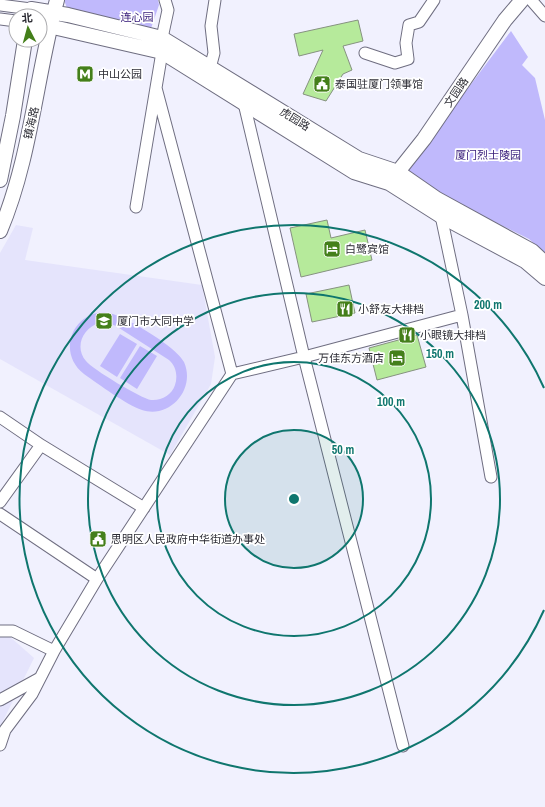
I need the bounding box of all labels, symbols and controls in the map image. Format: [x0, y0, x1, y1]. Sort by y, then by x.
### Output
north arrow [8, 8, 48, 48]
park label: 连心园 [121, 10, 154, 24]
text: 北 [21, 11, 33, 26]
metro station icon: 中山公园 [75, 64, 95, 84]
place label: 中山公园 [98, 67, 142, 81]
public building icon: 泰国驻厦门领事馆 [312, 74, 332, 94]
street label: 文园路 [441, 74, 471, 110]
place label: 泰国驻厦门领事馆 [335, 77, 423, 91]
street label: 虎园路 [277, 104, 313, 134]
street label: 镇海路 [20, 105, 42, 141]
park label: 厦门烈士陵园 [455, 148, 521, 162]
hotel icon: 白鹭宾馆 [322, 239, 342, 259]
place label: 白鹭宾馆 [345, 242, 389, 256]
text: 200 m [474, 297, 502, 313]
restaurant icon: 小舒友大排档 [335, 299, 355, 319]
place label: 小舒友大排档 [358, 302, 424, 316]
school or university icon: 厦门市大同中学 [94, 311, 114, 331]
place label: 厦门市大同中学 [117, 314, 194, 328]
restaurant icon: 小眼镜大排档 [397, 325, 417, 345]
place label: 小眼镜大排档 [420, 328, 486, 342]
text: 150 m [426, 346, 454, 362]
hotel icon: 万佳东方酒店 [387, 348, 407, 368]
place label: 万佳东方酒店 [318, 351, 384, 365]
text: 100 m [377, 394, 405, 410]
text: 50 m [332, 442, 354, 458]
centre of rings [287, 492, 301, 506]
public building icon: 思明区人民政府中华街道办事处 [88, 529, 108, 549]
place label: 思明区人民政府中华街道办事处 [111, 532, 265, 546]

